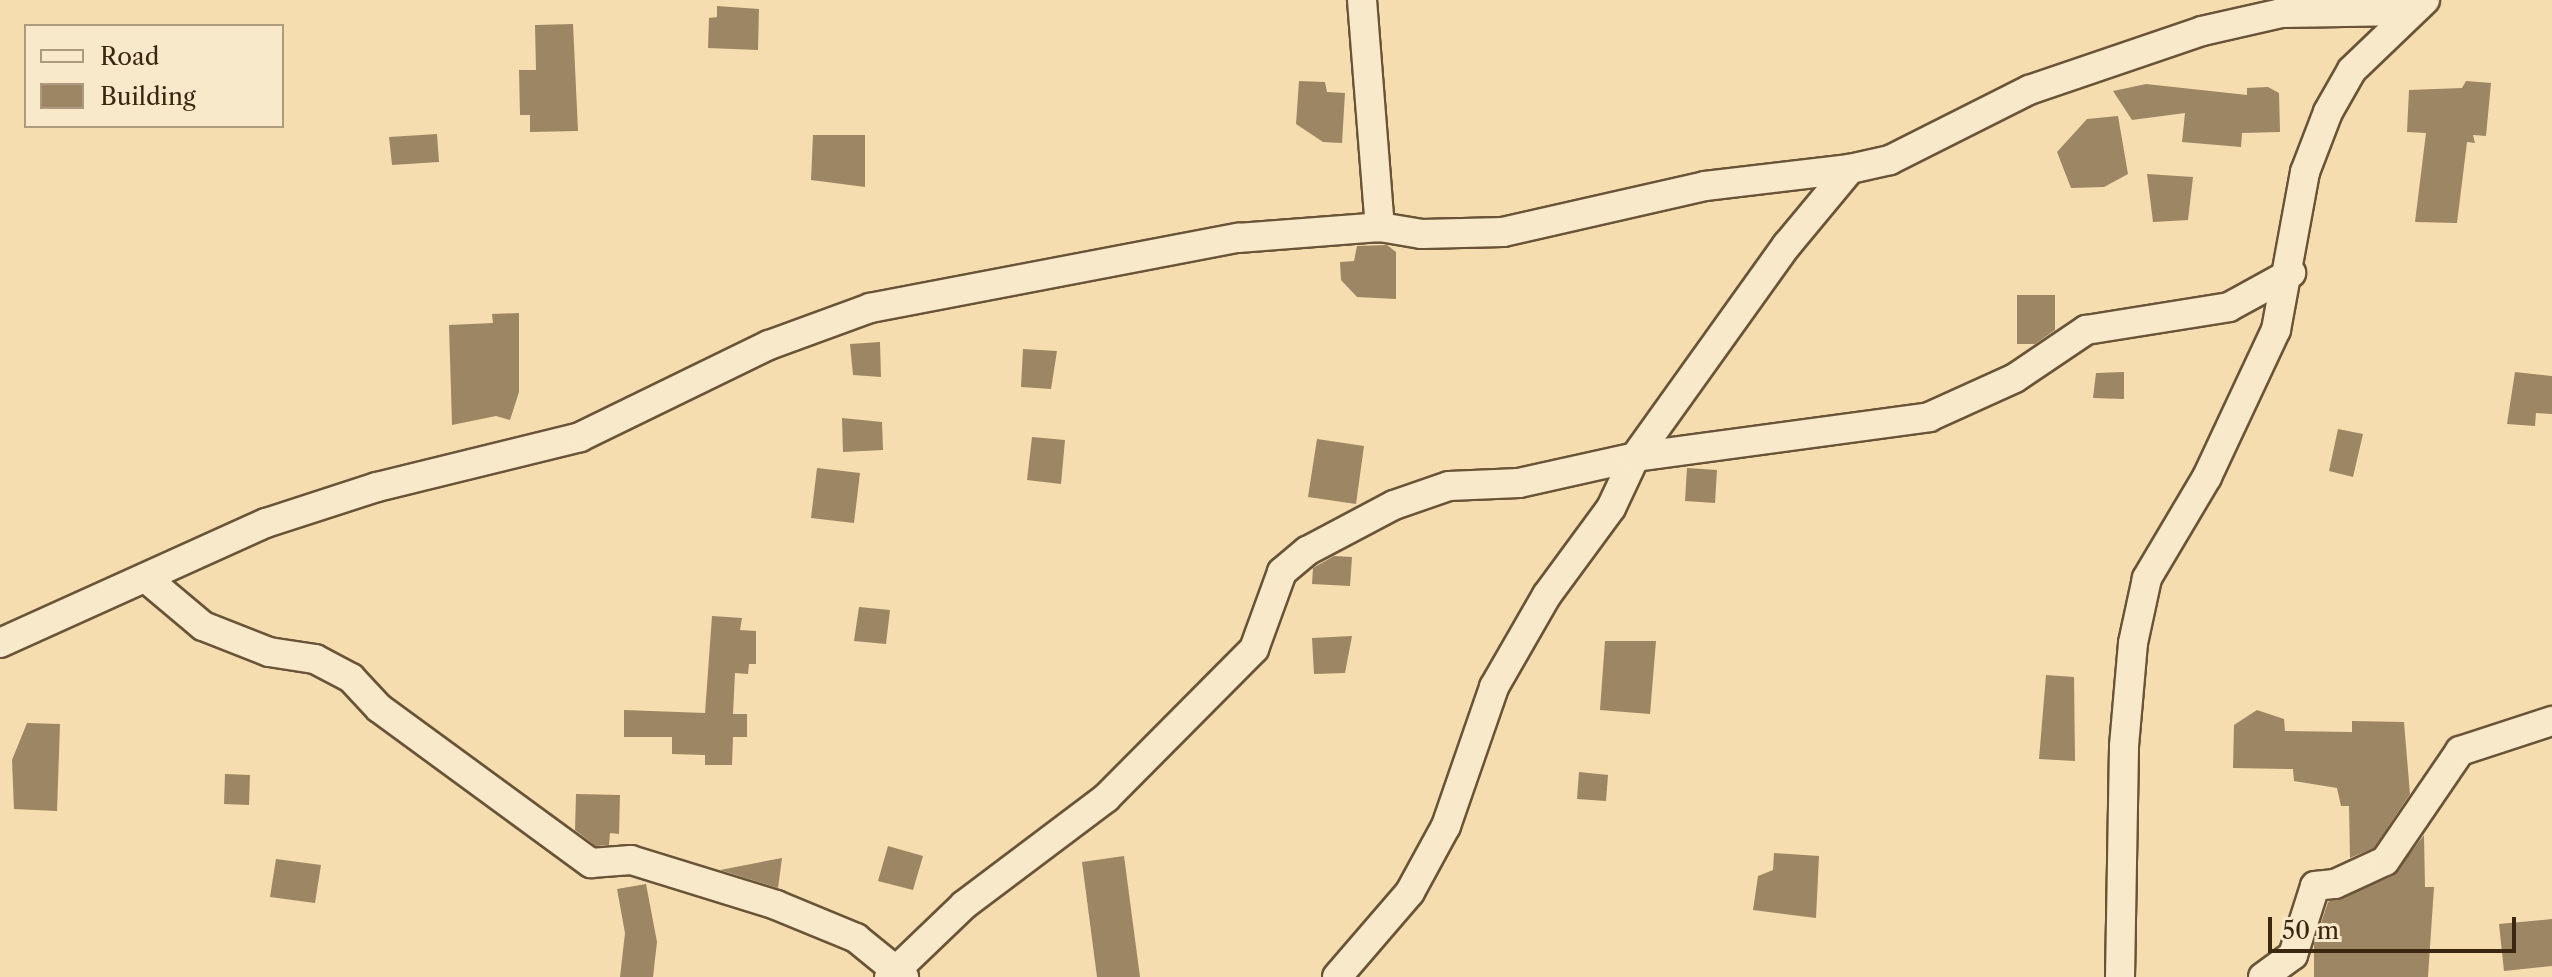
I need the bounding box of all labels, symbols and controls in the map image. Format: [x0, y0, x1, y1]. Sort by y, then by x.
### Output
legend [24, 24, 284, 128]
text: Road [100, 42, 159, 71]
text: Building [100, 82, 196, 111]
scale bar [2272, 901, 2520, 951]
text: 50 m [2282, 916, 2339, 945]

